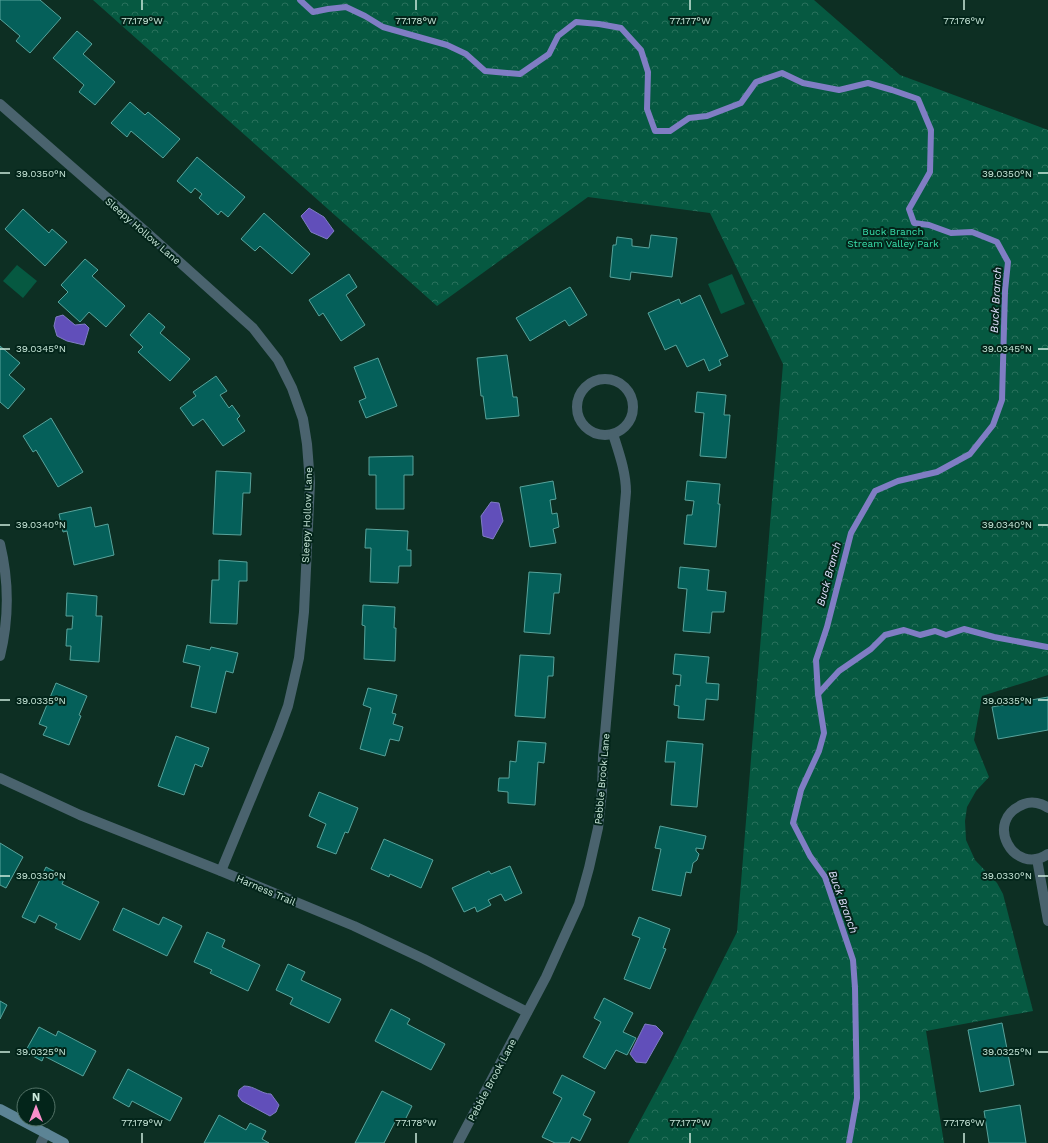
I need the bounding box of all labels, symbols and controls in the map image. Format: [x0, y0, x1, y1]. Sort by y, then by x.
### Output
text: 77.179°W [121, 15, 163, 26]
text: 77.178°W [395, 15, 437, 26]
text: 77.177°W [669, 15, 711, 26]
text: 77.176°W [943, 15, 985, 26]
text: 39.0350°N [16, 168, 66, 179]
text: 39.0350°N [982, 168, 1032, 179]
street label: Sleepy Hollow Lane [103, 195, 183, 267]
park label: Buck Branch Stream Valley Park [847, 226, 939, 249]
water label: Buck Branch [988, 267, 1004, 333]
text: 39.0345°N [16, 343, 66, 354]
text: 39.0345°N [982, 343, 1032, 354]
street label: Sleepy Hollow Lane [300, 467, 314, 563]
text: 39.0340°N [16, 519, 66, 530]
text: 39.0340°N [982, 519, 1032, 530]
water label: Buck Branch [814, 540, 844, 608]
text: 39.0335°N [16, 695, 66, 706]
text: 39.0335°N [982, 695, 1032, 706]
street label: Pebble Brook Lane [593, 733, 611, 825]
water label: Buck Branch [826, 869, 860, 935]
text: 39.0330°N [16, 870, 66, 881]
text: 39.0330°N [982, 870, 1032, 881]
street label: Harness Trail [235, 873, 297, 907]
street label: Pebble Brook Lane [466, 1037, 518, 1123]
text: 39.0325°N [16, 1046, 66, 1057]
text: 39.0325°N [982, 1046, 1032, 1057]
north arrow [16, 1087, 56, 1127]
text: N [32, 1091, 40, 1104]
text: 77.179°W [121, 1117, 163, 1128]
text: 77.178°W [395, 1117, 437, 1128]
text: 77.177°W [669, 1117, 711, 1128]
text: 77.176°W [943, 1117, 985, 1128]

